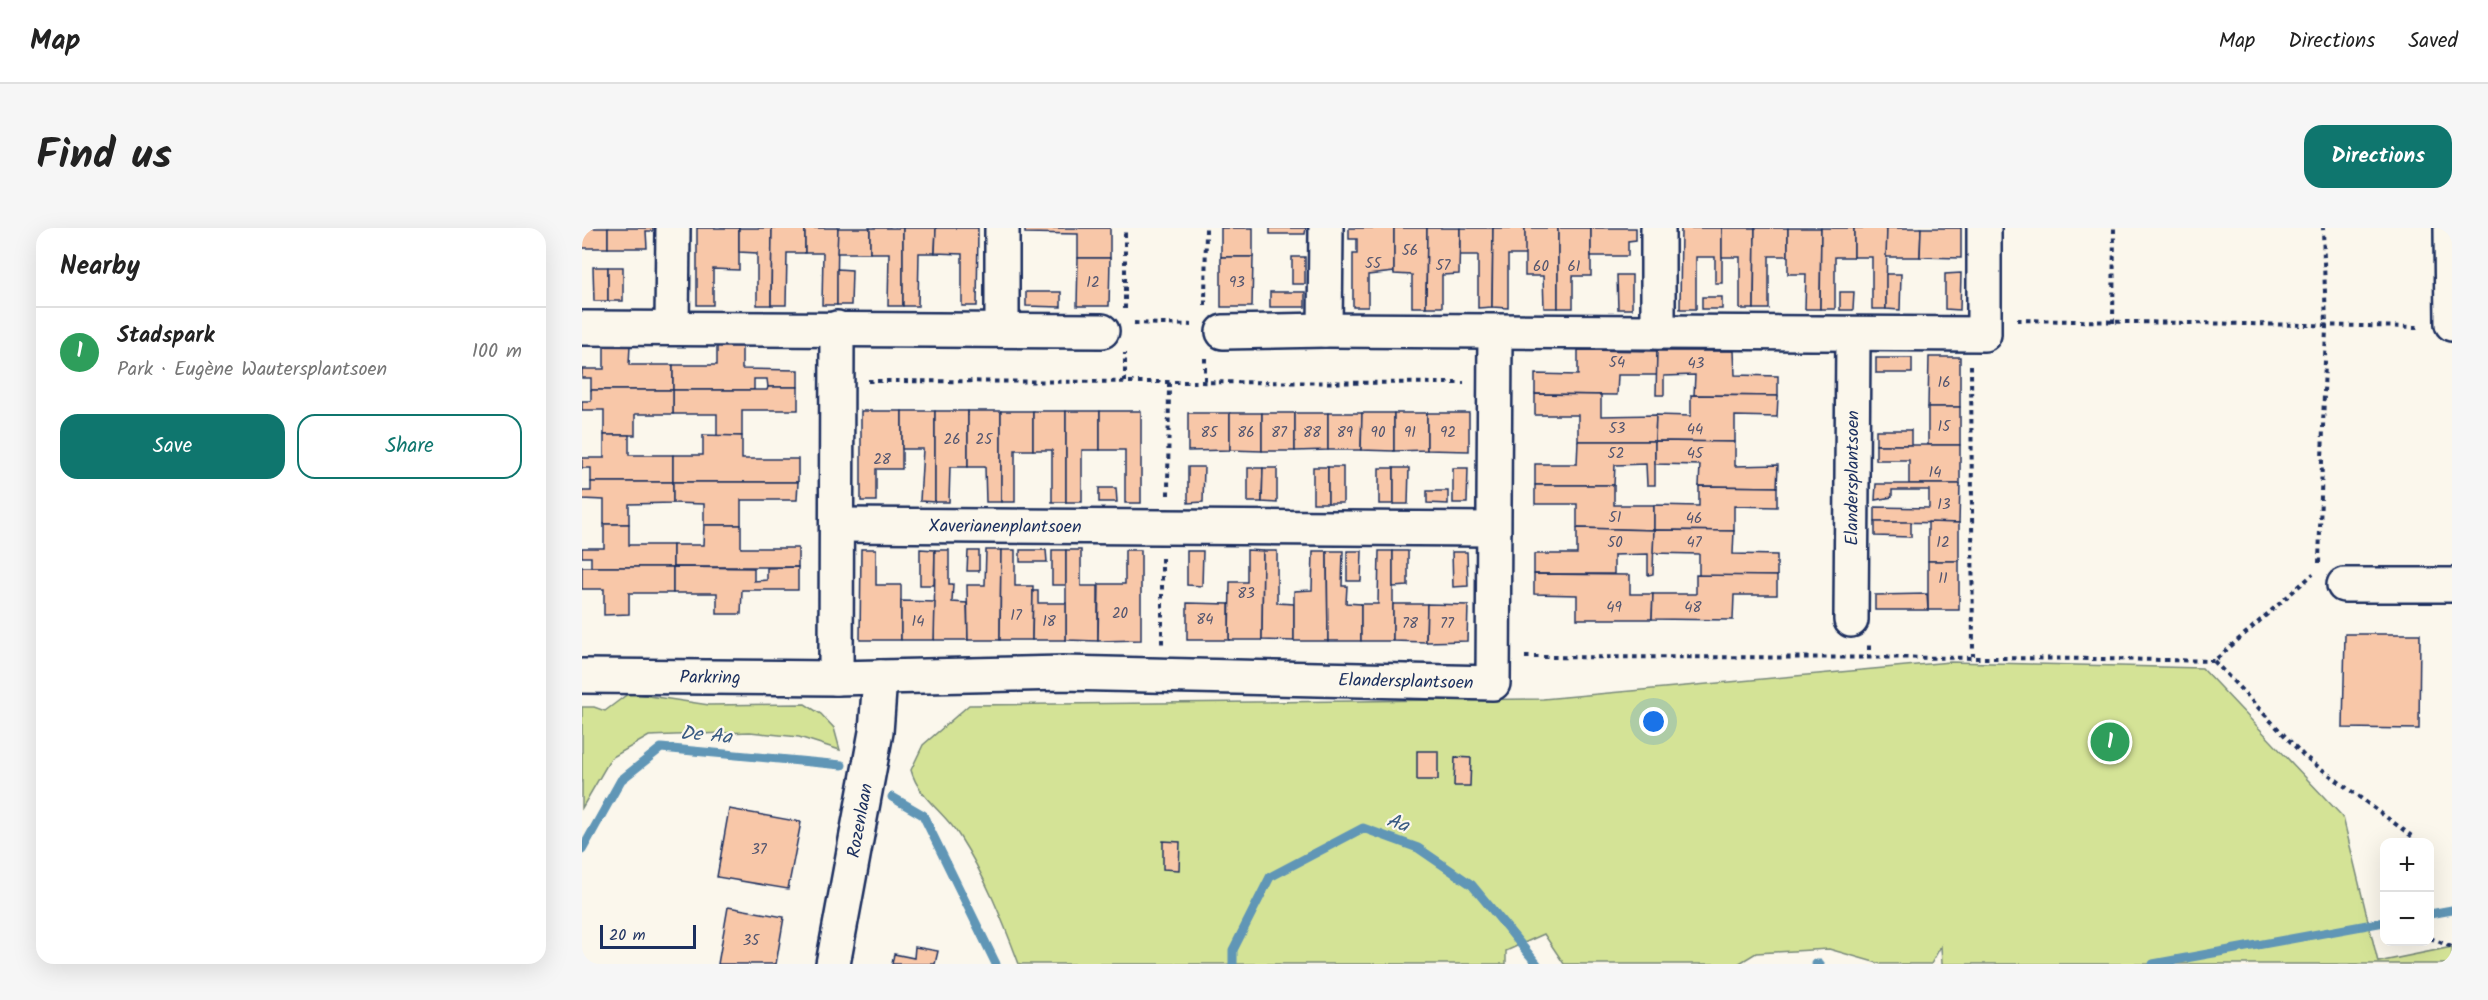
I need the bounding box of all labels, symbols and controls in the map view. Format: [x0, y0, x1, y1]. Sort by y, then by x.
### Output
text: Map [30, 19, 81, 64]
text: Map [2219, 25, 2255, 58]
text: Directions [2288, 25, 2375, 58]
text: Saved [2408, 25, 2458, 58]
text: Find us [36, 123, 172, 190]
button: Directions [2304, 125, 2452, 188]
house number: 56 [1402, 239, 1418, 263]
text: Nearby [60, 246, 140, 288]
house number: 55 [1365, 252, 1382, 276]
house number: 57 [1436, 254, 1452, 278]
house number: 60 [1533, 255, 1549, 279]
house number: 61 [1567, 255, 1581, 279]
house number: 12 [1086, 271, 1100, 295]
house number: 93 [1229, 271, 1245, 295]
text: Stadspark [117, 319, 214, 354]
text: 1 [76, 336, 83, 368]
text: 100 m [472, 336, 522, 368]
house number: 54 [1609, 351, 1625, 375]
house number: 43 [1688, 352, 1705, 376]
text: Park · Eugène Wautersplantsoen [117, 354, 387, 386]
house number: 16 [1937, 371, 1951, 395]
street label: Elandersplantsoen [1839, 410, 1868, 546]
button: Save [60, 414, 285, 479]
button: Share [297, 414, 522, 479]
house number: 15 [1938, 415, 1951, 439]
house number: 53 [1609, 417, 1626, 441]
house number: 44 [1687, 418, 1703, 442]
house number: 85 [1200, 421, 1218, 445]
house number: 86 [1237, 421, 1255, 445]
house number: 87 [1271, 421, 1288, 445]
house number: 88 [1303, 421, 1322, 445]
house number: 89 [1337, 421, 1354, 445]
house number: 90 [1371, 421, 1386, 445]
house number: 91 [1404, 421, 1416, 445]
house number: 92 [1440, 421, 1456, 445]
house number: 26 [943, 428, 961, 452]
house number: 25 [976, 428, 993, 452]
house number: 52 [1608, 442, 1624, 466]
house number: 45 [1687, 442, 1704, 466]
house number: 28 [873, 448, 892, 472]
house number: 14 [1929, 461, 1941, 485]
house number: 13 [1937, 493, 1951, 517]
house number: 51 [1609, 506, 1622, 530]
house number: 46 [1686, 507, 1702, 531]
street label: Xaverianenplantsoen [928, 513, 1082, 542]
house number: 50 [1607, 531, 1623, 555]
house number: 47 [1686, 531, 1703, 555]
house number: 12 [1936, 531, 1950, 555]
house number: 11 [1938, 567, 1948, 591]
house number: 83 [1237, 582, 1255, 606]
house number: 49 [1606, 596, 1622, 620]
house number: 48 [1684, 596, 1703, 620]
house number: 20 [1112, 602, 1129, 626]
house number: 17 [1010, 604, 1023, 628]
house number: 84 [1196, 608, 1214, 632]
house number: 14 [912, 610, 924, 634]
house number: 18 [1042, 610, 1057, 634]
house number: 78 [1402, 612, 1419, 636]
house number: 77 [1440, 612, 1455, 636]
street label: Parkring [679, 664, 741, 693]
street label: Elandersplantsoen [1338, 666, 1474, 699]
your location [1639, 707, 1668, 736]
water label: De Aa [679, 718, 734, 754]
pin: 1 [2090, 720, 2129, 764]
street label: Rozenlaan [840, 781, 882, 860]
water label: Aa [1382, 805, 1414, 843]
house number: 37 [751, 838, 768, 862]
map controls [2380, 838, 2434, 946]
button: + [2380, 838, 2434, 892]
button: − [2380, 892, 2434, 946]
scale bar [600, 922, 696, 950]
text: 20 m [609, 923, 645, 948]
house number: 35 [743, 929, 760, 953]

